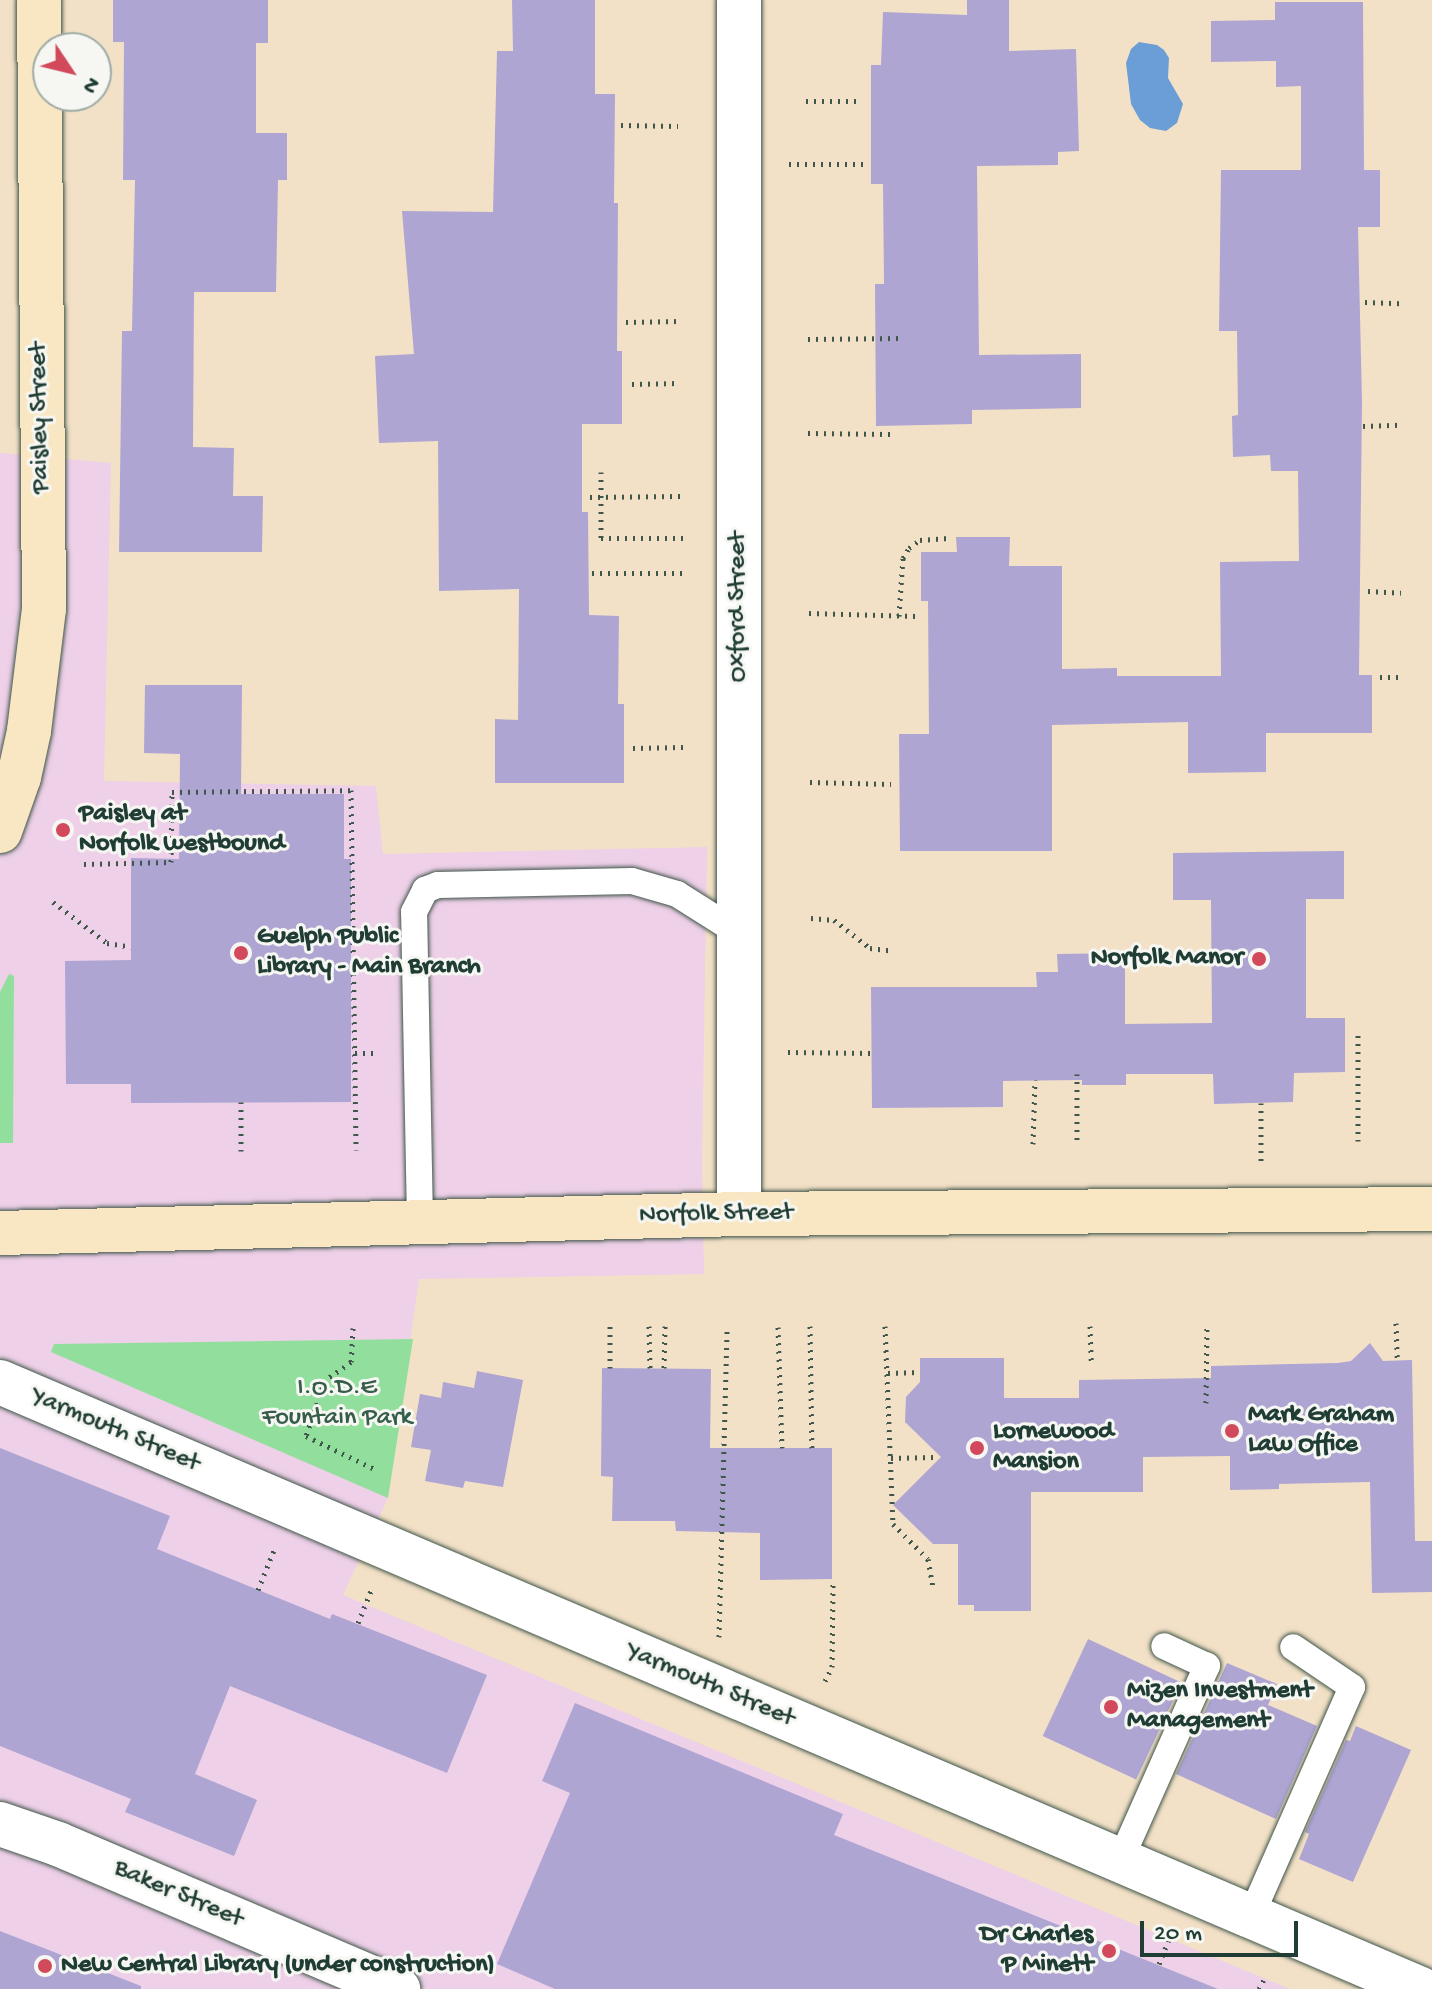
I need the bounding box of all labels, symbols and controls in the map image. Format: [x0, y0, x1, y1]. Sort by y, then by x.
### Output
north arrow [32, 32, 112, 112]
text: N [75, 71, 105, 98]
street label: Paisley Street [24, 342, 58, 494]
street label: Oxford Street [723, 532, 755, 682]
place label: Paisley at Norfolk westbound [79, 799, 284, 860]
marker: Paisley at Norfolk westbound [54, 821, 72, 839]
place label: Guelph Public Library - Main Branch [257, 922, 481, 984]
place label: Norfolk Manor [1091, 943, 1243, 975]
marker: Guelph Public Library - Main Branch [232, 944, 250, 962]
marker: Norfolk Manor [1250, 950, 1268, 968]
street label: Norfolk Street [639, 1198, 793, 1232]
park label: I.O.D.E Fountain Park [262, 1373, 412, 1434]
street label: Yarmouth Street [26, 1381, 204, 1481]
place label: Mark Graham Law Office [1248, 1400, 1394, 1462]
place label: Lornewood Mansion [993, 1417, 1113, 1478]
marker: Mark Graham Law Office [1223, 1422, 1241, 1440]
marker: Lornewood Mansion [968, 1439, 986, 1457]
street label: Yarmouth Street [621, 1636, 799, 1736]
place label: Mizen Investment Management [1127, 1676, 1313, 1738]
marker: Mizen Investment Management [1102, 1698, 1120, 1716]
street label: Baker Street [109, 1854, 247, 1936]
scale bar [1144, 1905, 1302, 1955]
place label: Dr Charles P Minett [980, 1920, 1093, 1982]
text: 20 m [1154, 1920, 1202, 1949]
marker: Dr Charles P Minett [1100, 1942, 1118, 1960]
place label: New Central Library (under construction) [61, 1950, 495, 1982]
marker: New Central Library (under construction) [36, 1957, 54, 1975]

